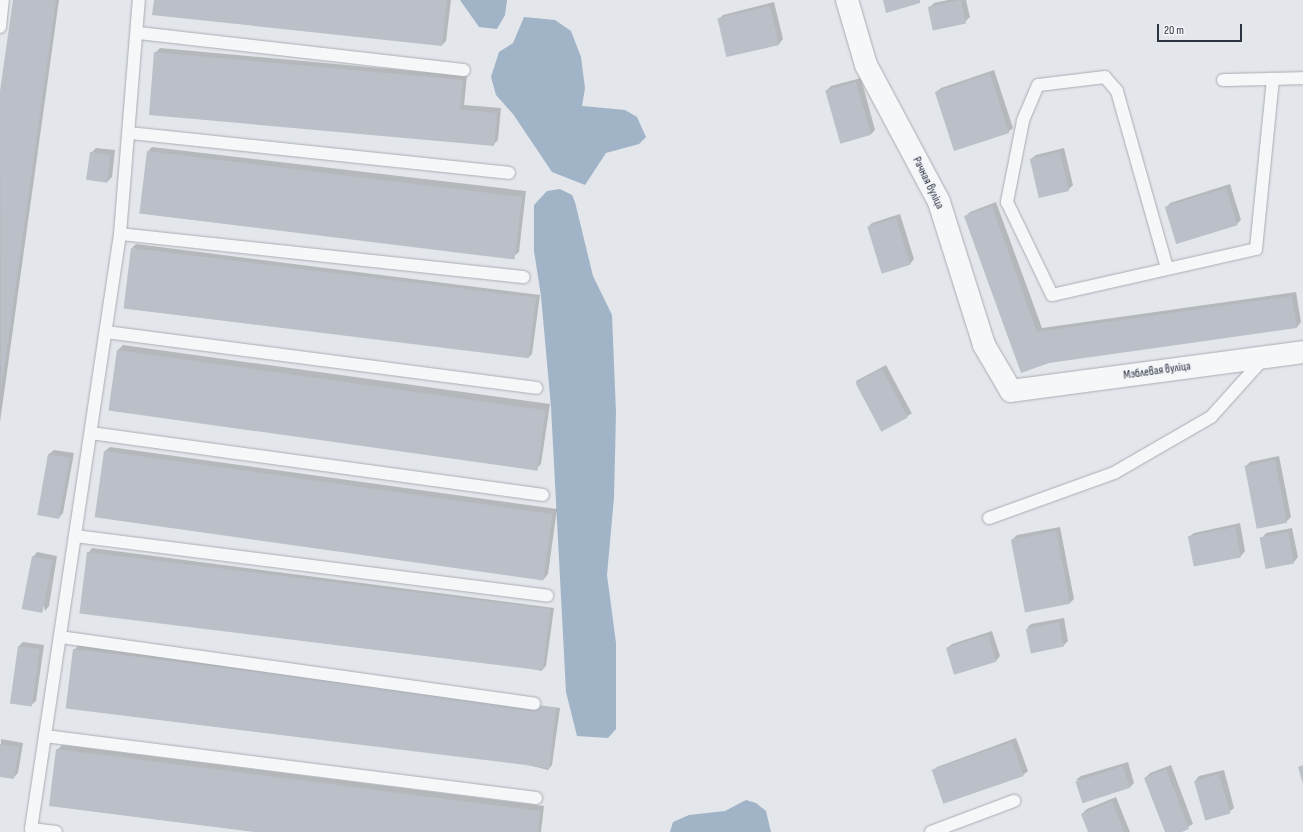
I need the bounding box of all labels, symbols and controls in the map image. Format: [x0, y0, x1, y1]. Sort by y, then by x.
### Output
scale bar [1159, 16, 1244, 42]
text: 20 m [1164, 23, 1184, 38]
street label: Рачная вуліца [909, 155, 947, 211]
street label: Мэблевая вуліца [1122, 359, 1192, 383]

